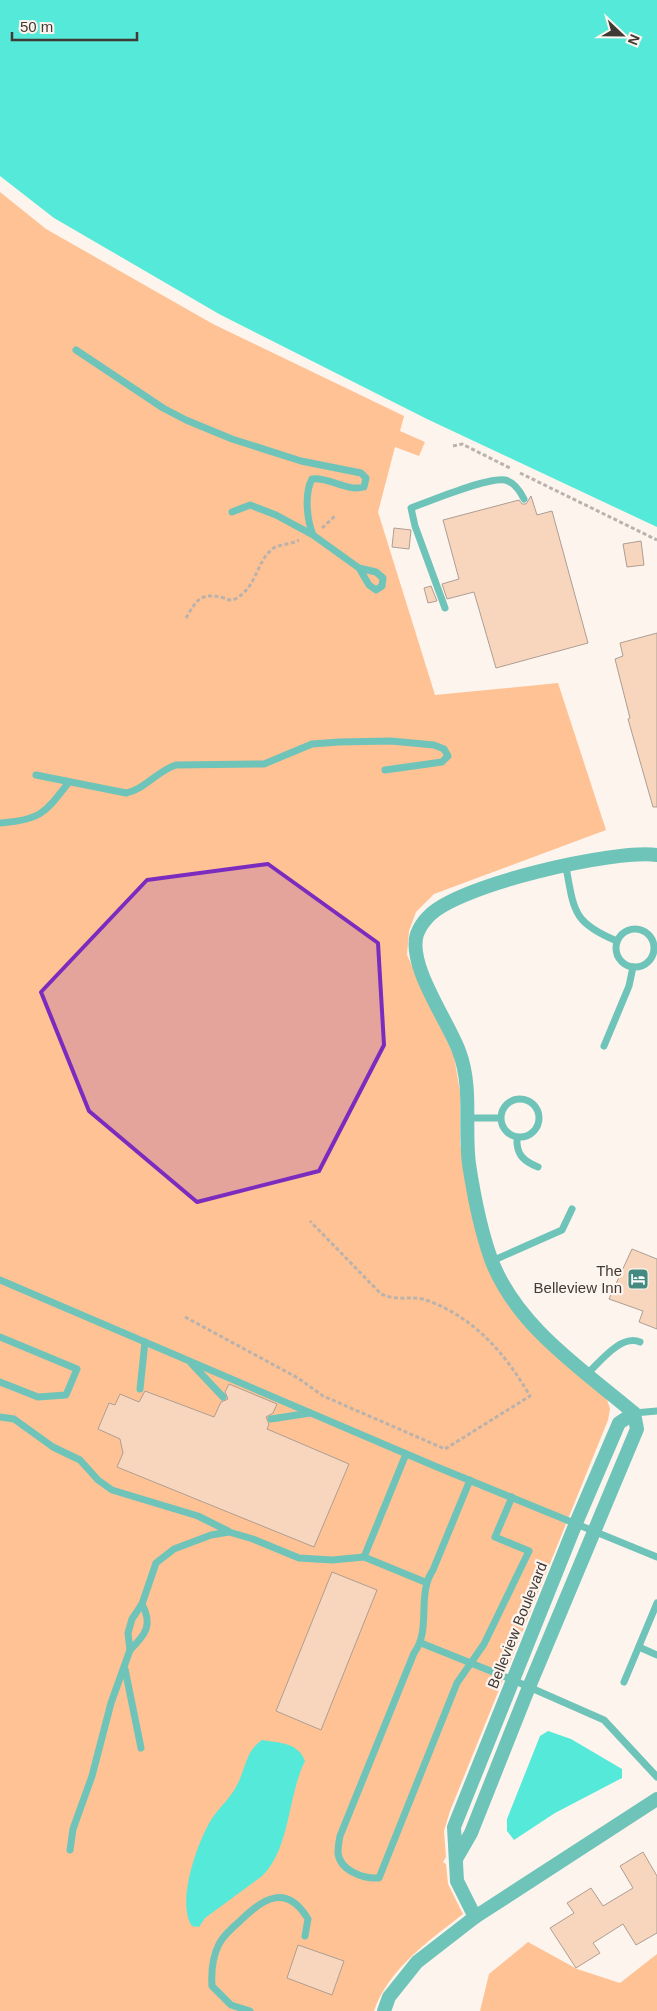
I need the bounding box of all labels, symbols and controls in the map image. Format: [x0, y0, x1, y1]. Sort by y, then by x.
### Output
scale bar [12, 10, 138, 42]
north arrow [597, 10, 647, 60]
text: 50 m [20, 18, 53, 35]
text: N [625, 32, 643, 48]
place label: The Belleview Inn [534, 1262, 622, 1296]
hotel icon: The Belleview Inn [626, 1267, 650, 1291]
street label: Belleview Boulevard [484, 1559, 550, 1691]

